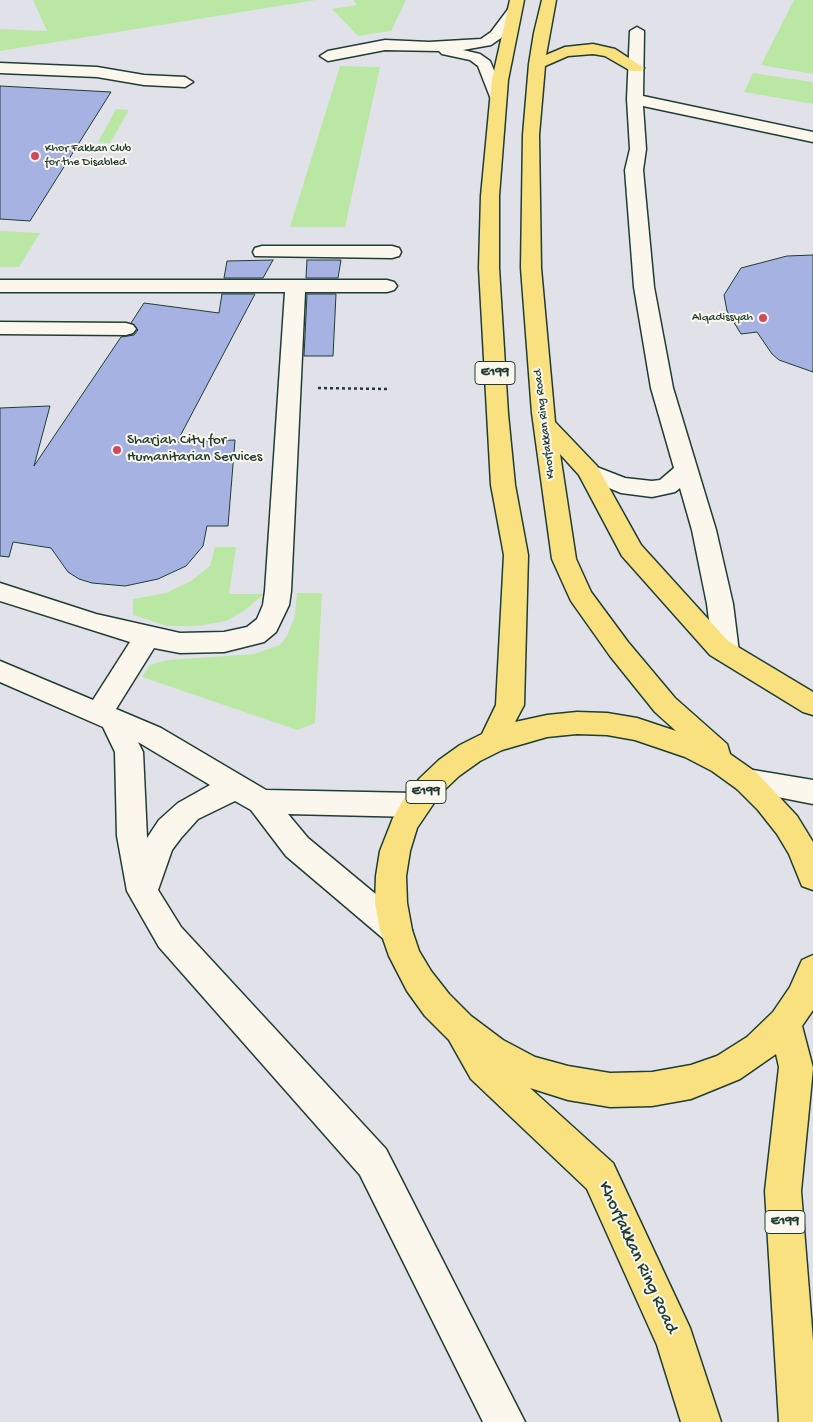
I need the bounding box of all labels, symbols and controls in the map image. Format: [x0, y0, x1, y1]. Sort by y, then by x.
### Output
place label: Khor Fakkan Club for the Disabled [45, 142, 131, 170]
marker: Khor Fakkan Club for the Disabled [29, 150, 41, 162]
place label: Alqadissyah [692, 311, 753, 325]
marker: Alqadissyah [757, 312, 769, 324]
road number: E199 [475, 362, 515, 384]
street label: Khorfakkan Ring Road [531, 368, 559, 480]
place label: Sharjah City for Humanitarian Services [127, 432, 262, 467]
marker: Sharjah City for Humanitarian Services [111, 444, 123, 456]
road number: E199 [406, 780, 446, 804]
street label: Khorfakkan Ring Road [592, 1179, 682, 1337]
road number: E199 [765, 1210, 805, 1234]

